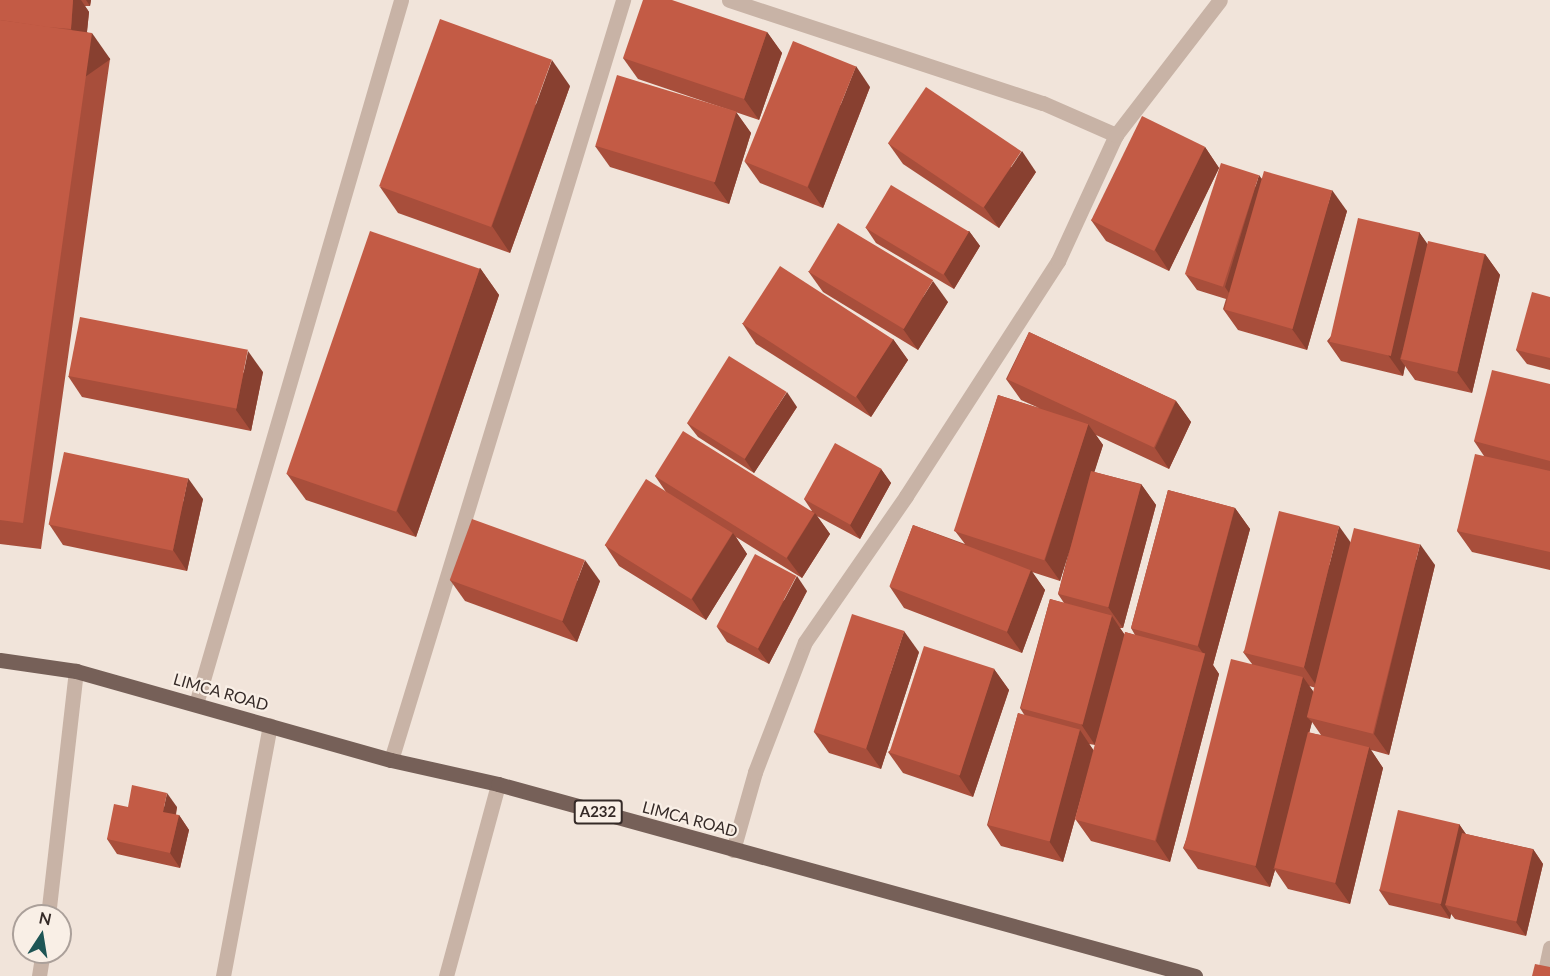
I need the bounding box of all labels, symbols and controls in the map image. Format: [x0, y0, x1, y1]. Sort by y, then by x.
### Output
street label: LIMCA ROAD [171, 669, 271, 715]
street label: LIMCA ROAD [640, 797, 740, 841]
road number: A232 [572, 800, 624, 824]
north arrow [12, 904, 72, 964]
text: N [37, 907, 53, 928]

